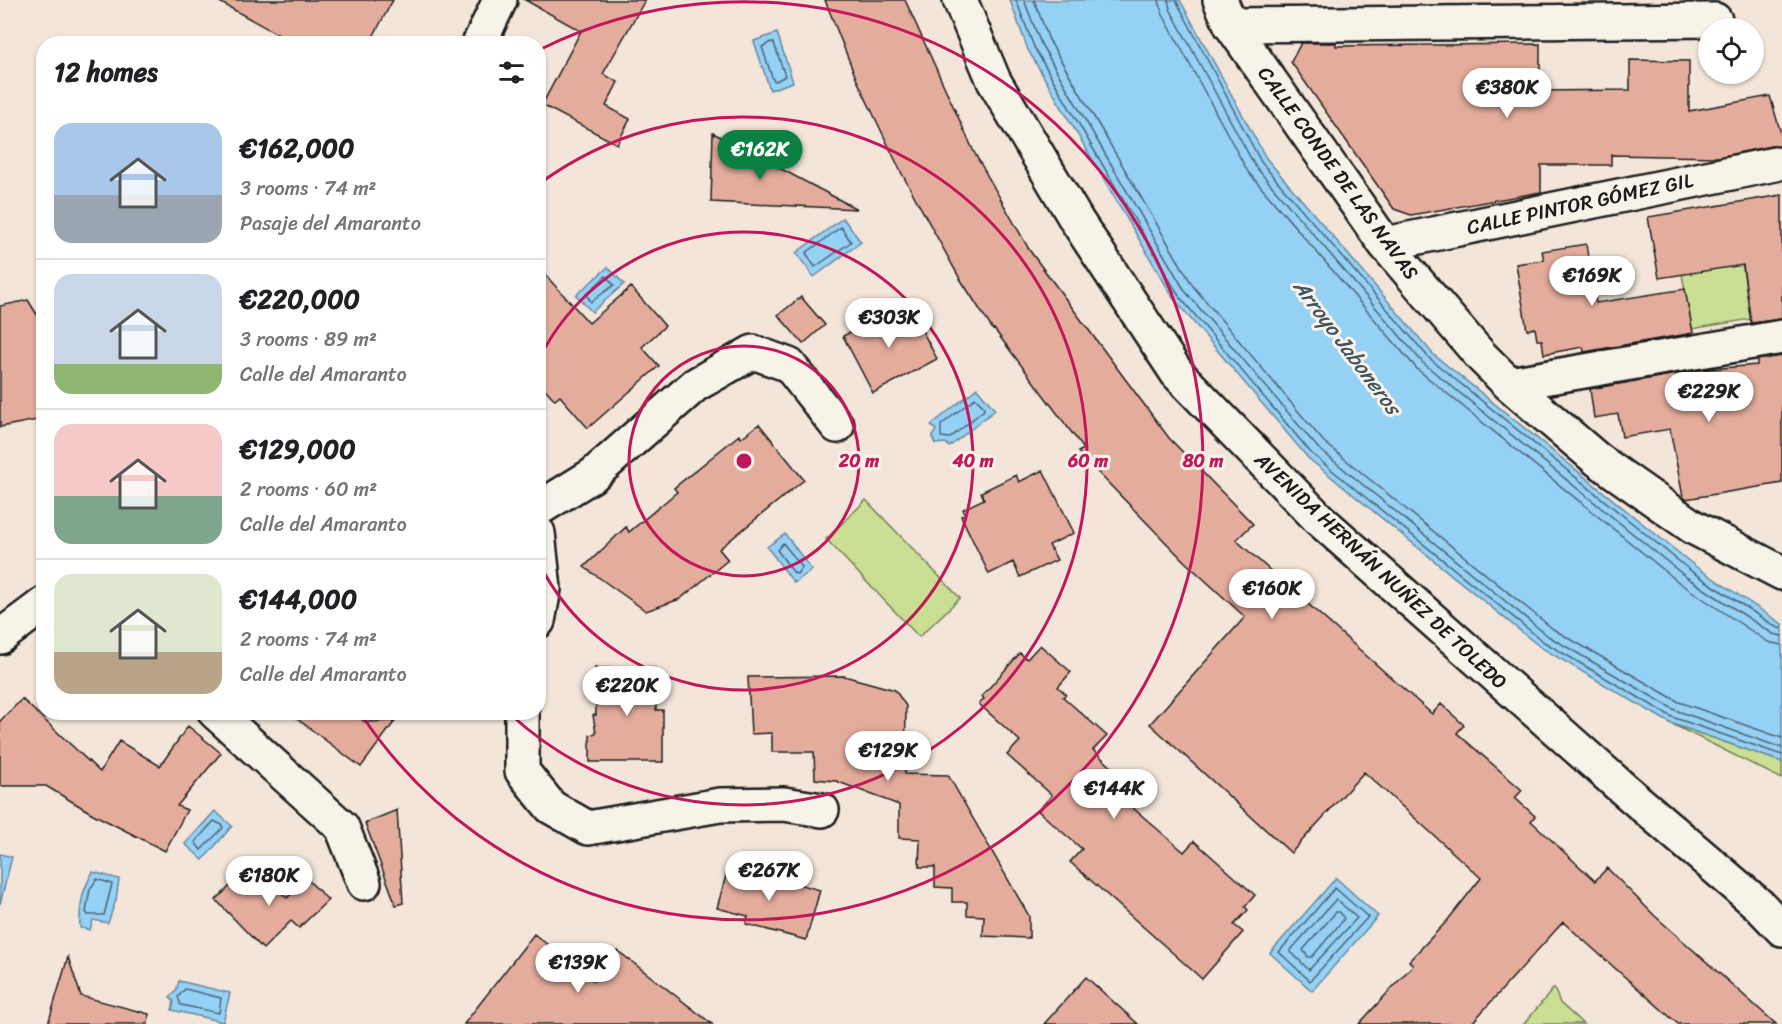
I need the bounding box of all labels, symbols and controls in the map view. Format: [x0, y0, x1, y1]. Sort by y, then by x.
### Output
map controls [1698, 18, 1764, 84]
button: locate [1698, 18, 1764, 84]
text: 12 homes [54, 49, 158, 95]
icon: filters [495, 56, 528, 89]
street label: CALLE CONDE DE LAS NAVAS [1248, 59, 1428, 288]
pin: €380K [1465, 68, 1549, 119]
text: €380K [1476, 70, 1538, 105]
text: €162,000 [240, 125, 354, 171]
pin: €162K [718, 130, 802, 181]
text: €162K [732, 132, 788, 167]
icon: home [102, 147, 174, 219]
street label: CALLE PINTOR GÓMEZ GIL [1464, 163, 1697, 245]
text: 3 rooms · 74 m² [240, 171, 376, 206]
text: Pasaje del Amaranto [240, 206, 421, 241]
pin: €169K [1550, 256, 1634, 307]
text: €169K [1563, 258, 1621, 293]
water label: Arroyo Jaboneros [1283, 270, 1413, 426]
text: €220,000 [240, 276, 360, 322]
icon: home [102, 298, 174, 370]
pin: €303K [847, 298, 931, 349]
text: €303K [859, 300, 919, 335]
text: 3 rooms · 89 m² [240, 322, 377, 357]
text: Calle del Amaranto [240, 357, 407, 392]
pin: €229K [1667, 372, 1751, 423]
text: €229K [1679, 374, 1739, 409]
text: €129,000 [240, 426, 356, 472]
street label: AVENIDA HERNÁN NUÑEZ DE TOLEDO [1245, 443, 1516, 698]
text: 20 m [838, 445, 879, 477]
text: 40 m [951, 445, 994, 477]
text: 60 m [1067, 445, 1108, 477]
text: 80 m [1182, 445, 1224, 477]
icon: home [102, 448, 174, 520]
centre of rings [734, 451, 754, 471]
text: 2 rooms · 60 m² [240, 472, 377, 507]
text: Calle del Amaranto [240, 507, 407, 542]
pin: €160K [1230, 569, 1314, 620]
text: €160K [1243, 571, 1301, 606]
text: €144,000 [240, 576, 357, 622]
icon: home [102, 598, 174, 670]
text: 2 rooms · 74 m² [240, 622, 377, 657]
text: Calle del Amaranto [240, 657, 407, 692]
pin: €220K [585, 666, 669, 717]
text: €220K [596, 668, 658, 703]
pin: €129K [846, 731, 930, 782]
text: €129K [859, 733, 917, 768]
pin: €144K [1072, 769, 1156, 820]
text: €144K [1084, 771, 1144, 806]
pin: €267K [727, 851, 811, 902]
text: €267K [739, 853, 799, 888]
pin: €180K [227, 856, 311, 907]
text: €180K [240, 858, 298, 893]
pin: €139K [536, 943, 620, 994]
text: €139K [549, 945, 607, 980]

